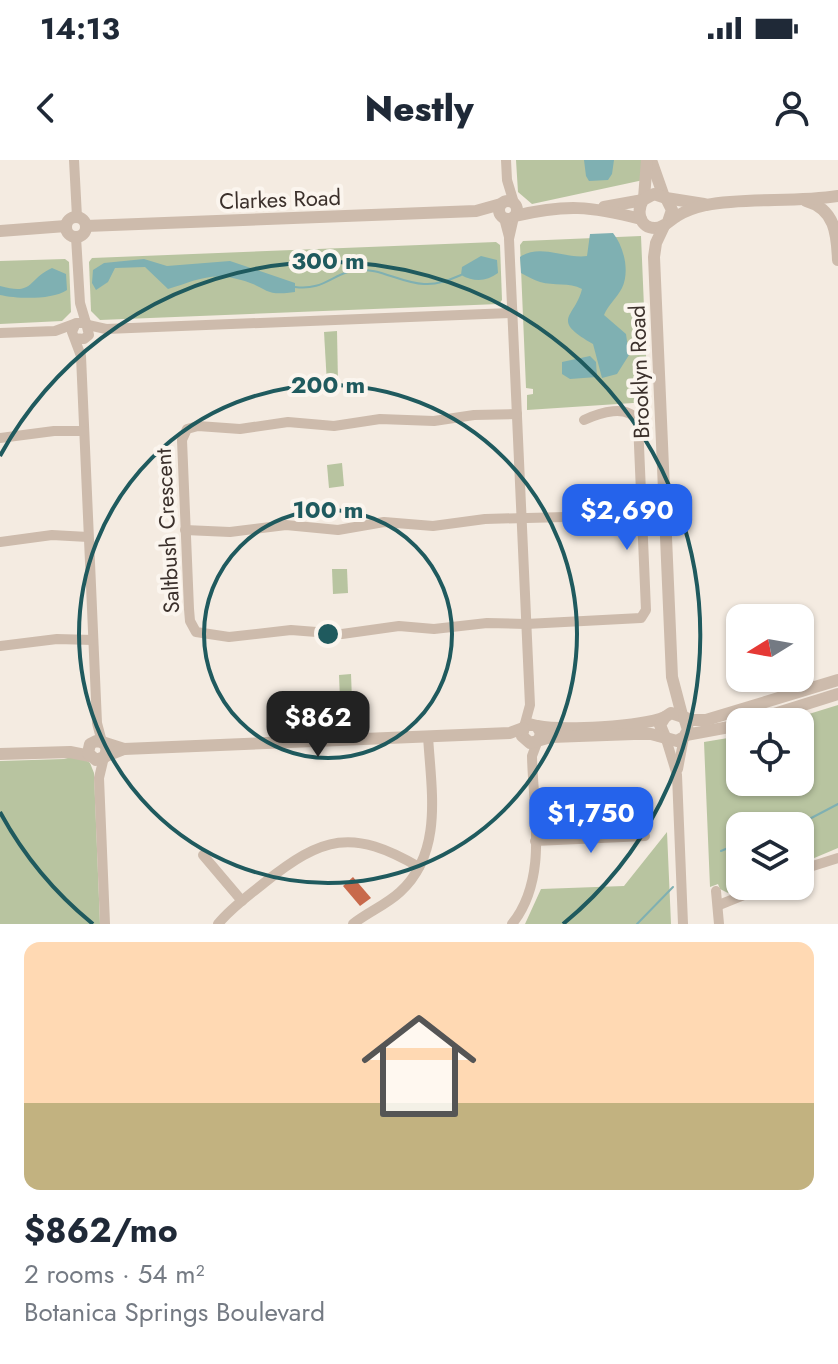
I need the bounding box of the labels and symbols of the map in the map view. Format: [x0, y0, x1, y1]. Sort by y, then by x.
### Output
street label: Clarkes Road [219, 181, 341, 217]
text: 300 m [291, 243, 365, 278]
street label: Brooklyn Road [621, 305, 657, 439]
text: 200 m [291, 367, 365, 402]
street label: Saltbush Crescent [147, 447, 187, 614]
pin: $2,690 [562, 484, 692, 552]
text: 100 m [293, 492, 363, 527]
north arrow [726, 604, 814, 692]
centre of rings [314, 620, 342, 648]
pin: $862 [271, 691, 365, 759]
pin: $1,750 [526, 787, 656, 855]

